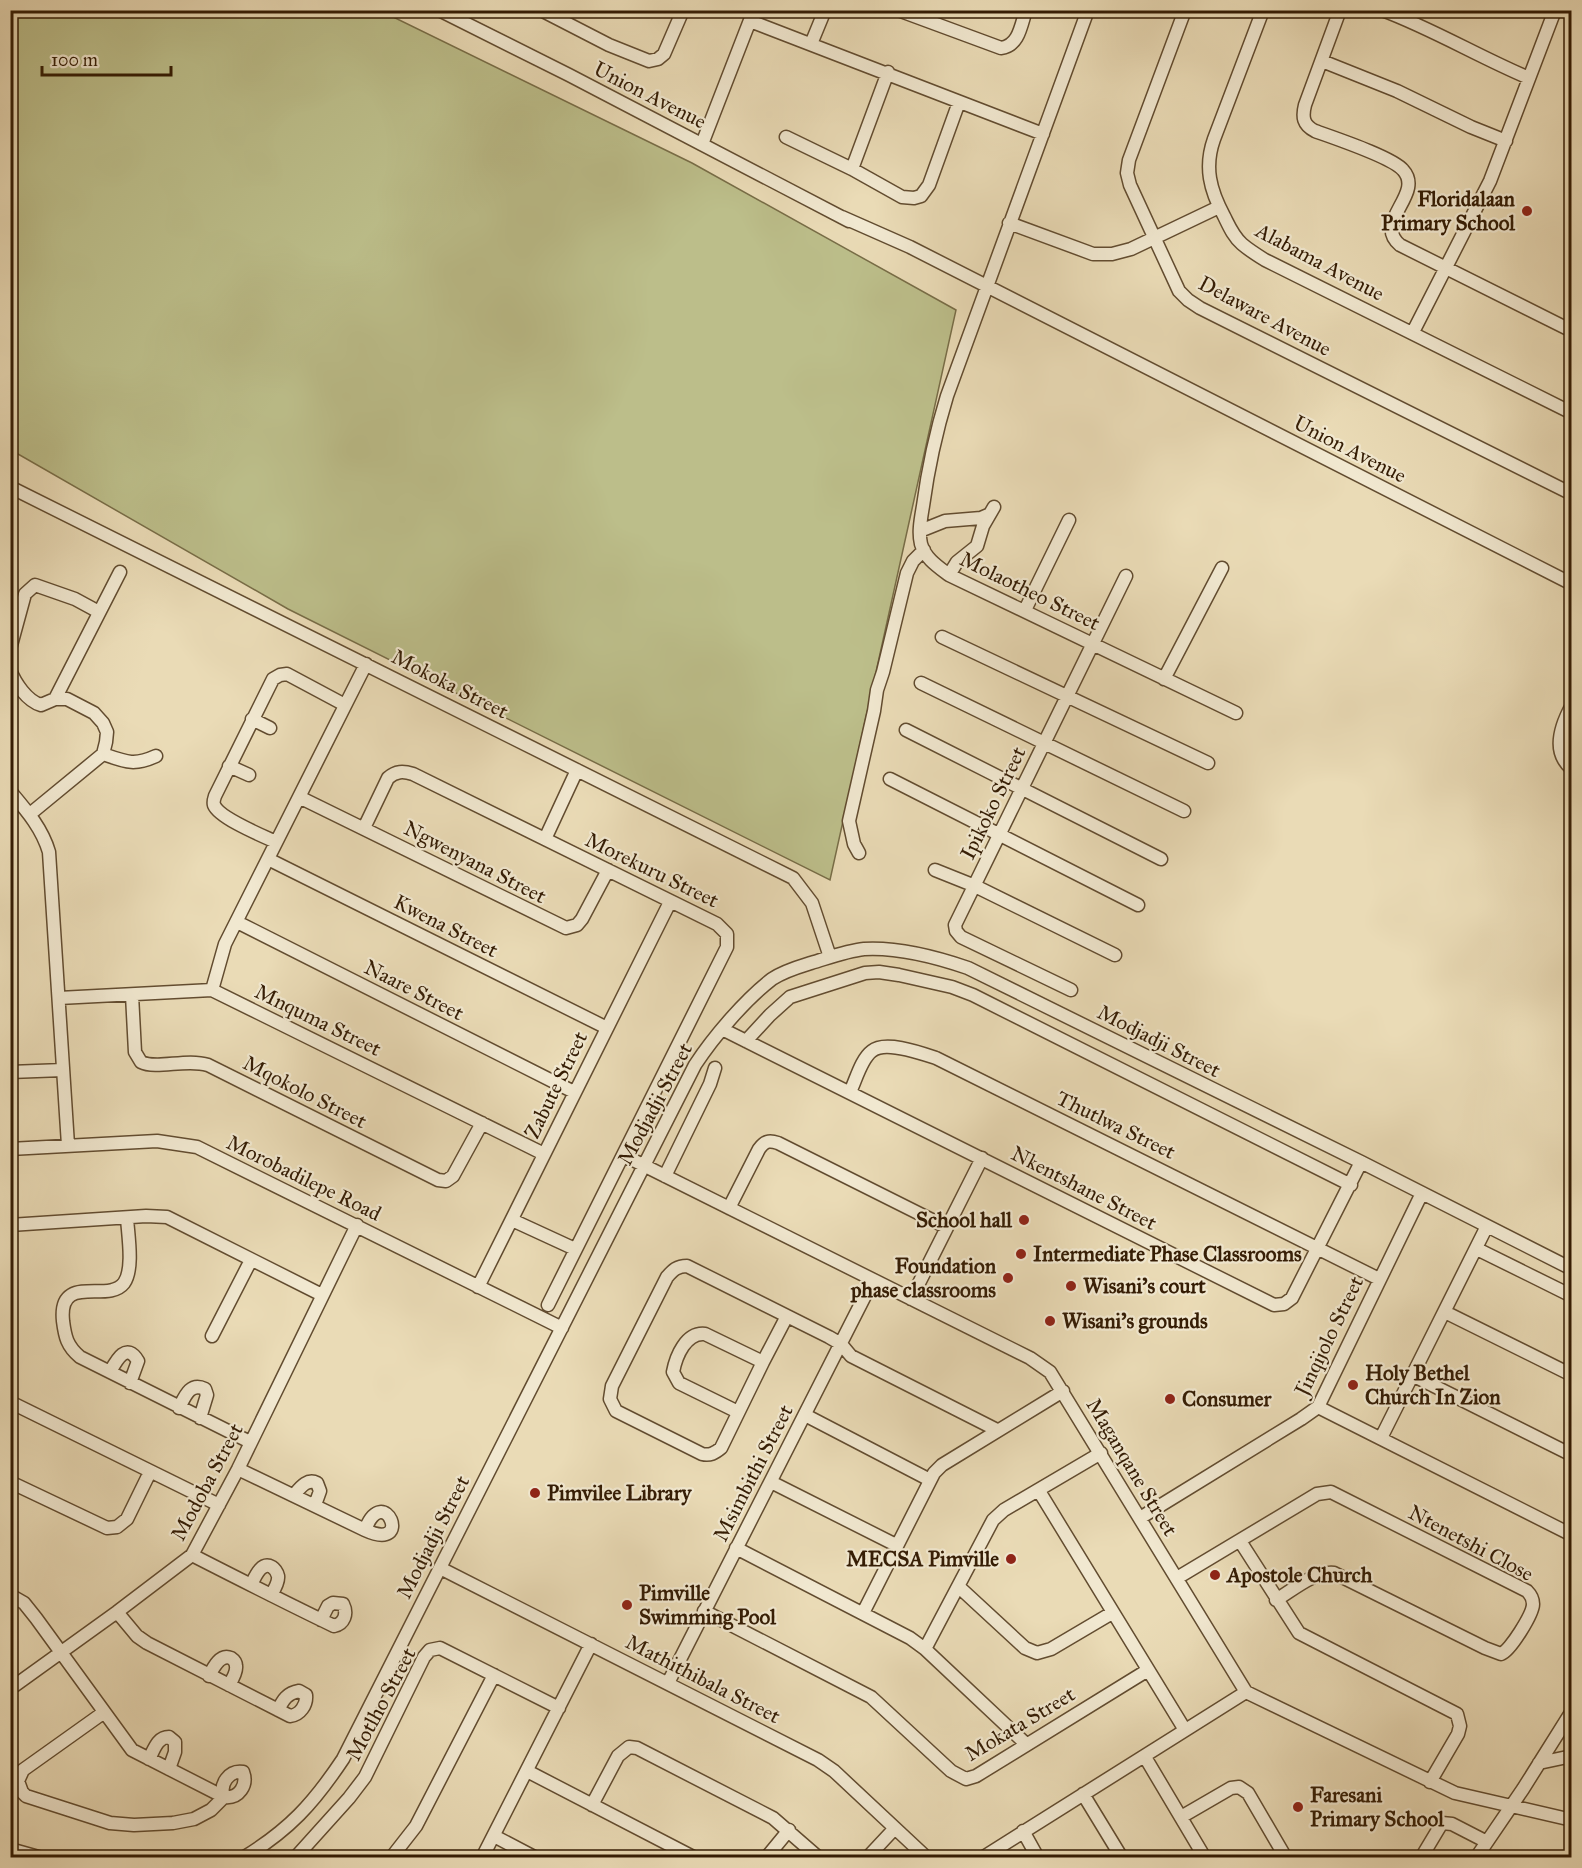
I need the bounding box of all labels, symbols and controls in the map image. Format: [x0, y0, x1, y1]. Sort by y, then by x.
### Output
scale bar [42, 39, 171, 77]
text: 100 m [51, 49, 98, 71]
street label: Union Avenue [589, 56, 711, 135]
place label: Floridalaan Primary School [1381, 186, 1516, 236]
marker: Floridalaan Primary School [1520, 204, 1534, 218]
street label: Alabama Avenue [1250, 217, 1389, 307]
street label: Delaware Avenue [1194, 270, 1336, 362]
street label: Union Avenue [1289, 410, 1411, 489]
street label: Molaotheo Street [956, 546, 1105, 636]
street label: Mokoka Street [387, 643, 513, 725]
street label: Ipikoko Street [955, 742, 1032, 864]
street label: Ngwenyana Street [399, 815, 551, 909]
street label: Morekuru Street [581, 826, 723, 914]
street label: Kwena Street [390, 889, 503, 964]
street label: Naare Street [360, 954, 469, 1026]
street label: Mnquma Street [251, 978, 386, 1062]
street label: Modjadji Street [1093, 999, 1225, 1083]
street label: Zabute Street [519, 1027, 593, 1143]
street label: Modjadji Street [612, 1038, 698, 1170]
street label: Mqokolo Street [239, 1050, 372, 1135]
street label: Thutlwa Street [1052, 1085, 1180, 1165]
street label: Morobadilepe Road [222, 1129, 386, 1227]
street label: Nkentshane Street [1007, 1140, 1162, 1236]
place label: School hall [916, 1207, 1013, 1233]
marker: School hall [1017, 1213, 1031, 1227]
place label: Intermediate Phase Classrooms [1033, 1241, 1302, 1267]
marker: Intermediate Phase Classrooms [1014, 1247, 1028, 1261]
place label: Foundation phase classrooms [850, 1253, 997, 1303]
marker: Foundation phase classrooms [1001, 1271, 1015, 1285]
street label: Jinqijolo Street [1288, 1271, 1369, 1402]
place label: Wisani's court [1083, 1273, 1206, 1299]
marker: Wisani's court [1064, 1279, 1078, 1293]
place label: Wisani's grounds [1062, 1308, 1208, 1334]
marker: Wisani's grounds [1043, 1314, 1057, 1328]
place label: Holy Bethel Church In Zion [1365, 1360, 1501, 1410]
marker: Holy Bethel Church In Zion [1346, 1378, 1360, 1392]
place label: Consumer [1182, 1386, 1273, 1412]
marker: Consumer [1163, 1392, 1177, 1406]
street label: Maganqane Street [1081, 1393, 1184, 1541]
street label: Msimbithi Street [707, 1400, 799, 1546]
street label: Modoba Street [165, 1418, 249, 1545]
street label: Modjadji Street [391, 1471, 475, 1603]
place label: Pimvilee Library [547, 1480, 693, 1506]
marker: Pimvilee Library [528, 1486, 542, 1500]
street label: Ntenetshi Close [1404, 1499, 1538, 1587]
place label: MECSA Pimville [846, 1546, 999, 1572]
marker: MECSA Pimville [1004, 1552, 1018, 1566]
place label: Apostole Church [1225, 1562, 1373, 1588]
marker: Apostole Church [1208, 1568, 1222, 1582]
place label: Pimville Swimming Pool [639, 1580, 777, 1630]
marker: Pimville Swimming Pool [620, 1598, 634, 1612]
street label: Mathithibala Street [621, 1629, 785, 1730]
street label: Motlho Street [340, 1643, 422, 1765]
street label: Mokata Street [960, 1681, 1080, 1767]
place label: Faresani Primary School [1310, 1782, 1445, 1832]
marker: Faresani Primary School [1291, 1800, 1305, 1814]

